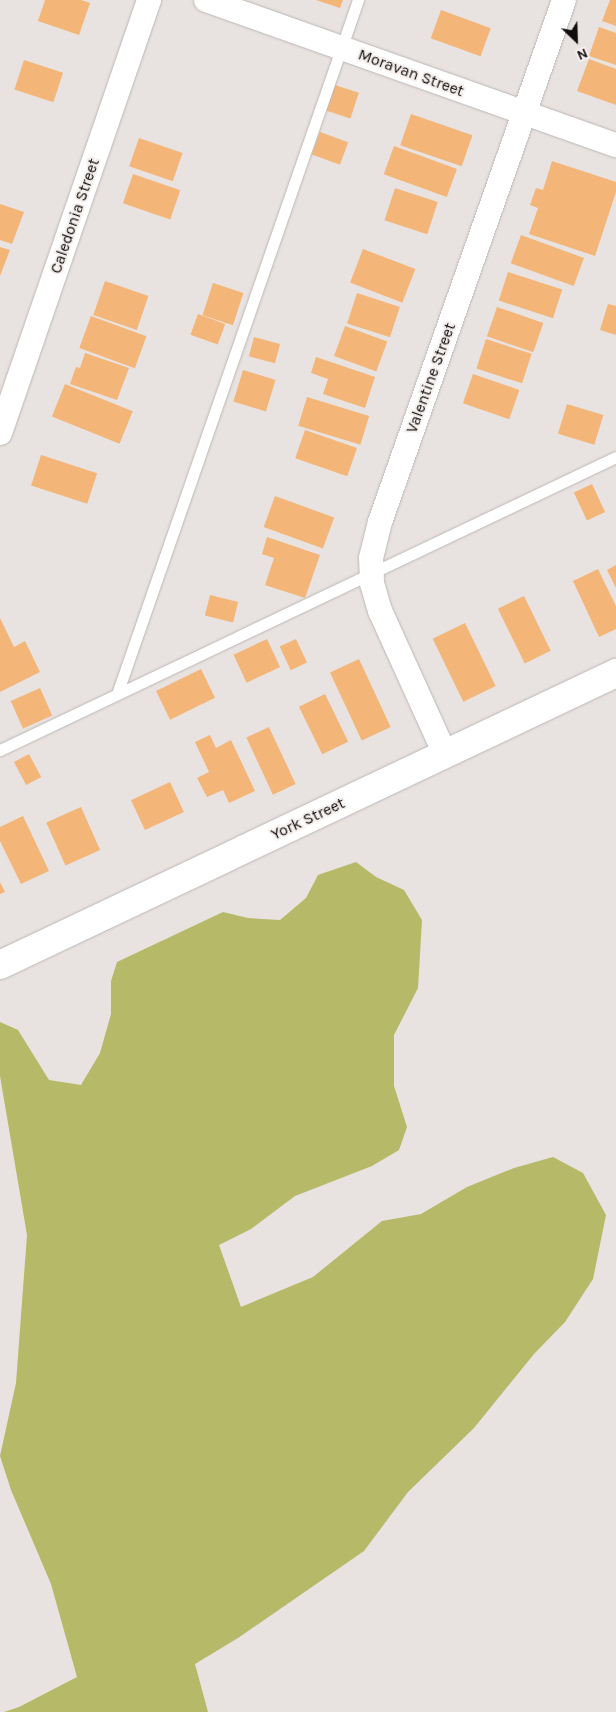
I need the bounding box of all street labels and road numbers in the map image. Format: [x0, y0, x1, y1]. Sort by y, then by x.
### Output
street label: Moravan Street [356, 45, 466, 101]
street label: Caledonia Street [46, 156, 104, 276]
street label: Valentine Street [402, 320, 460, 436]
street label: York Street [268, 794, 348, 844]

